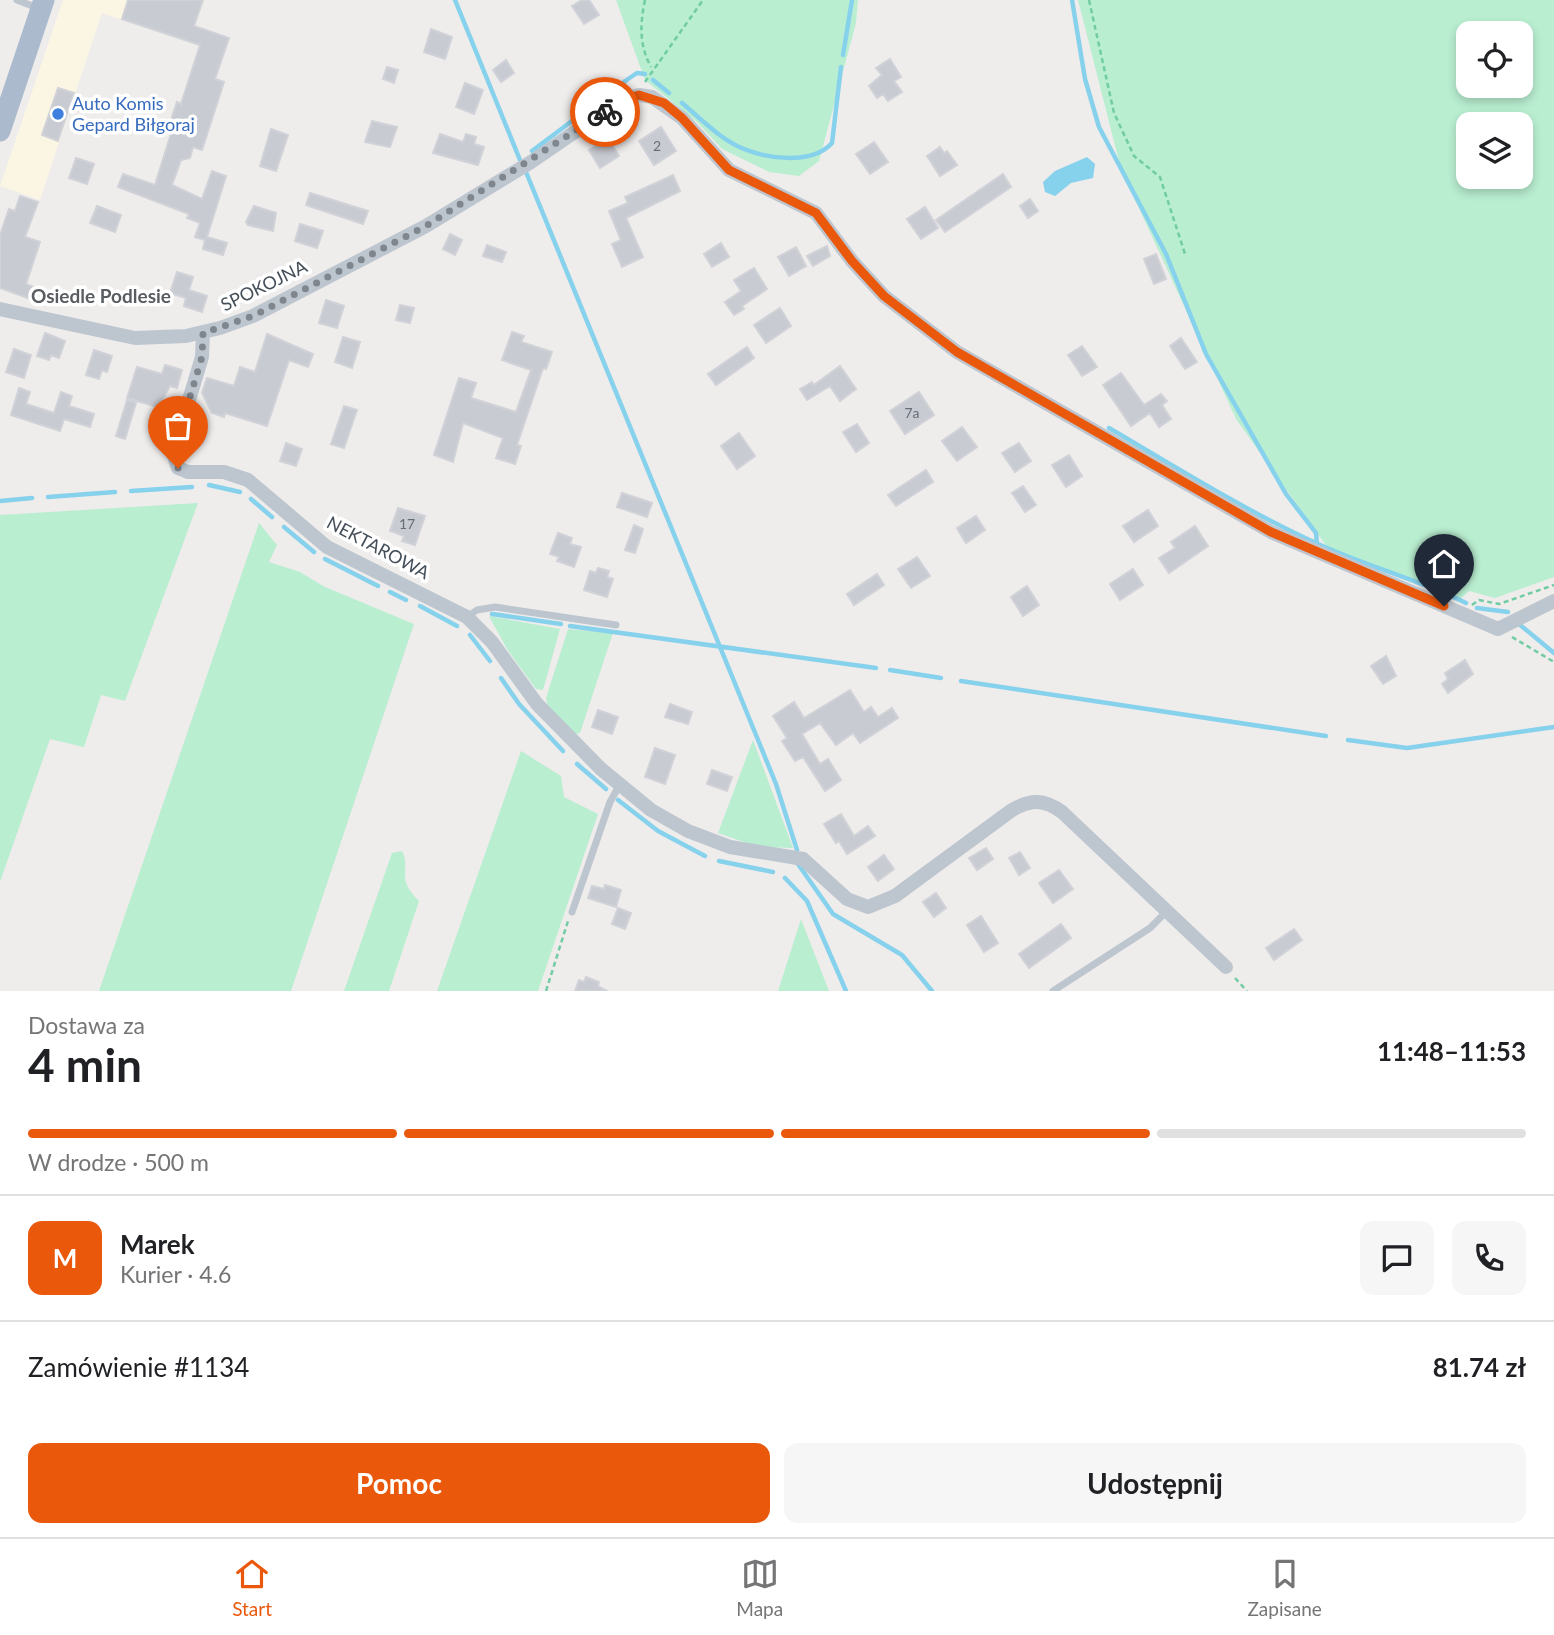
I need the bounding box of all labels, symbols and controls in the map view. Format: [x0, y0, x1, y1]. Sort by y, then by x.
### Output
map controls [1456, 21, 1533, 189]
button: locate [1456, 21, 1533, 98]
courier [570, 77, 640, 147]
place label: Auto Komis Gepard Biłgoraj [72, 92, 195, 135]
icon: bike [586, 93, 624, 131]
marker: Auto Komis Gepard Biłgoraj [50, 106, 66, 122]
button: layers [1456, 112, 1533, 189]
house number: 2 [653, 137, 661, 154]
street label: SPOKOJNA [217, 254, 311, 315]
district label: Osiedle Podlesie [31, 284, 171, 307]
pin [148, 396, 208, 468]
house number: 7a [904, 404, 920, 421]
icon: bag [159, 407, 197, 445]
street label: NEKTAROWA [323, 511, 434, 584]
house number: 17 [399, 515, 415, 532]
pin [1414, 534, 1474, 606]
icon: home [1425, 545, 1463, 583]
text: Dostawa za [28, 1011, 145, 1039]
text: 11:48–11:53 [1377, 1035, 1526, 1067]
text: 4 min [28, 1037, 142, 1092]
text: W drodze · 500 m [28, 1148, 209, 1176]
button: chat [1360, 1221, 1434, 1295]
button: phone [1452, 1221, 1526, 1295]
text: Marek [120, 1228, 195, 1260]
text: M [53, 1242, 77, 1274]
text: Kurier · 4.6 [120, 1260, 231, 1288]
text: Zamówienie #1134 [28, 1351, 249, 1383]
text: 81.74 zł [1433, 1351, 1526, 1383]
button: Pomoc [28, 1443, 770, 1523]
button: Udostępnij [784, 1443, 1526, 1523]
tab: Start [232, 1555, 272, 1620]
tab: Mapa [736, 1555, 783, 1620]
tab: Zapisane [1247, 1555, 1322, 1620]

